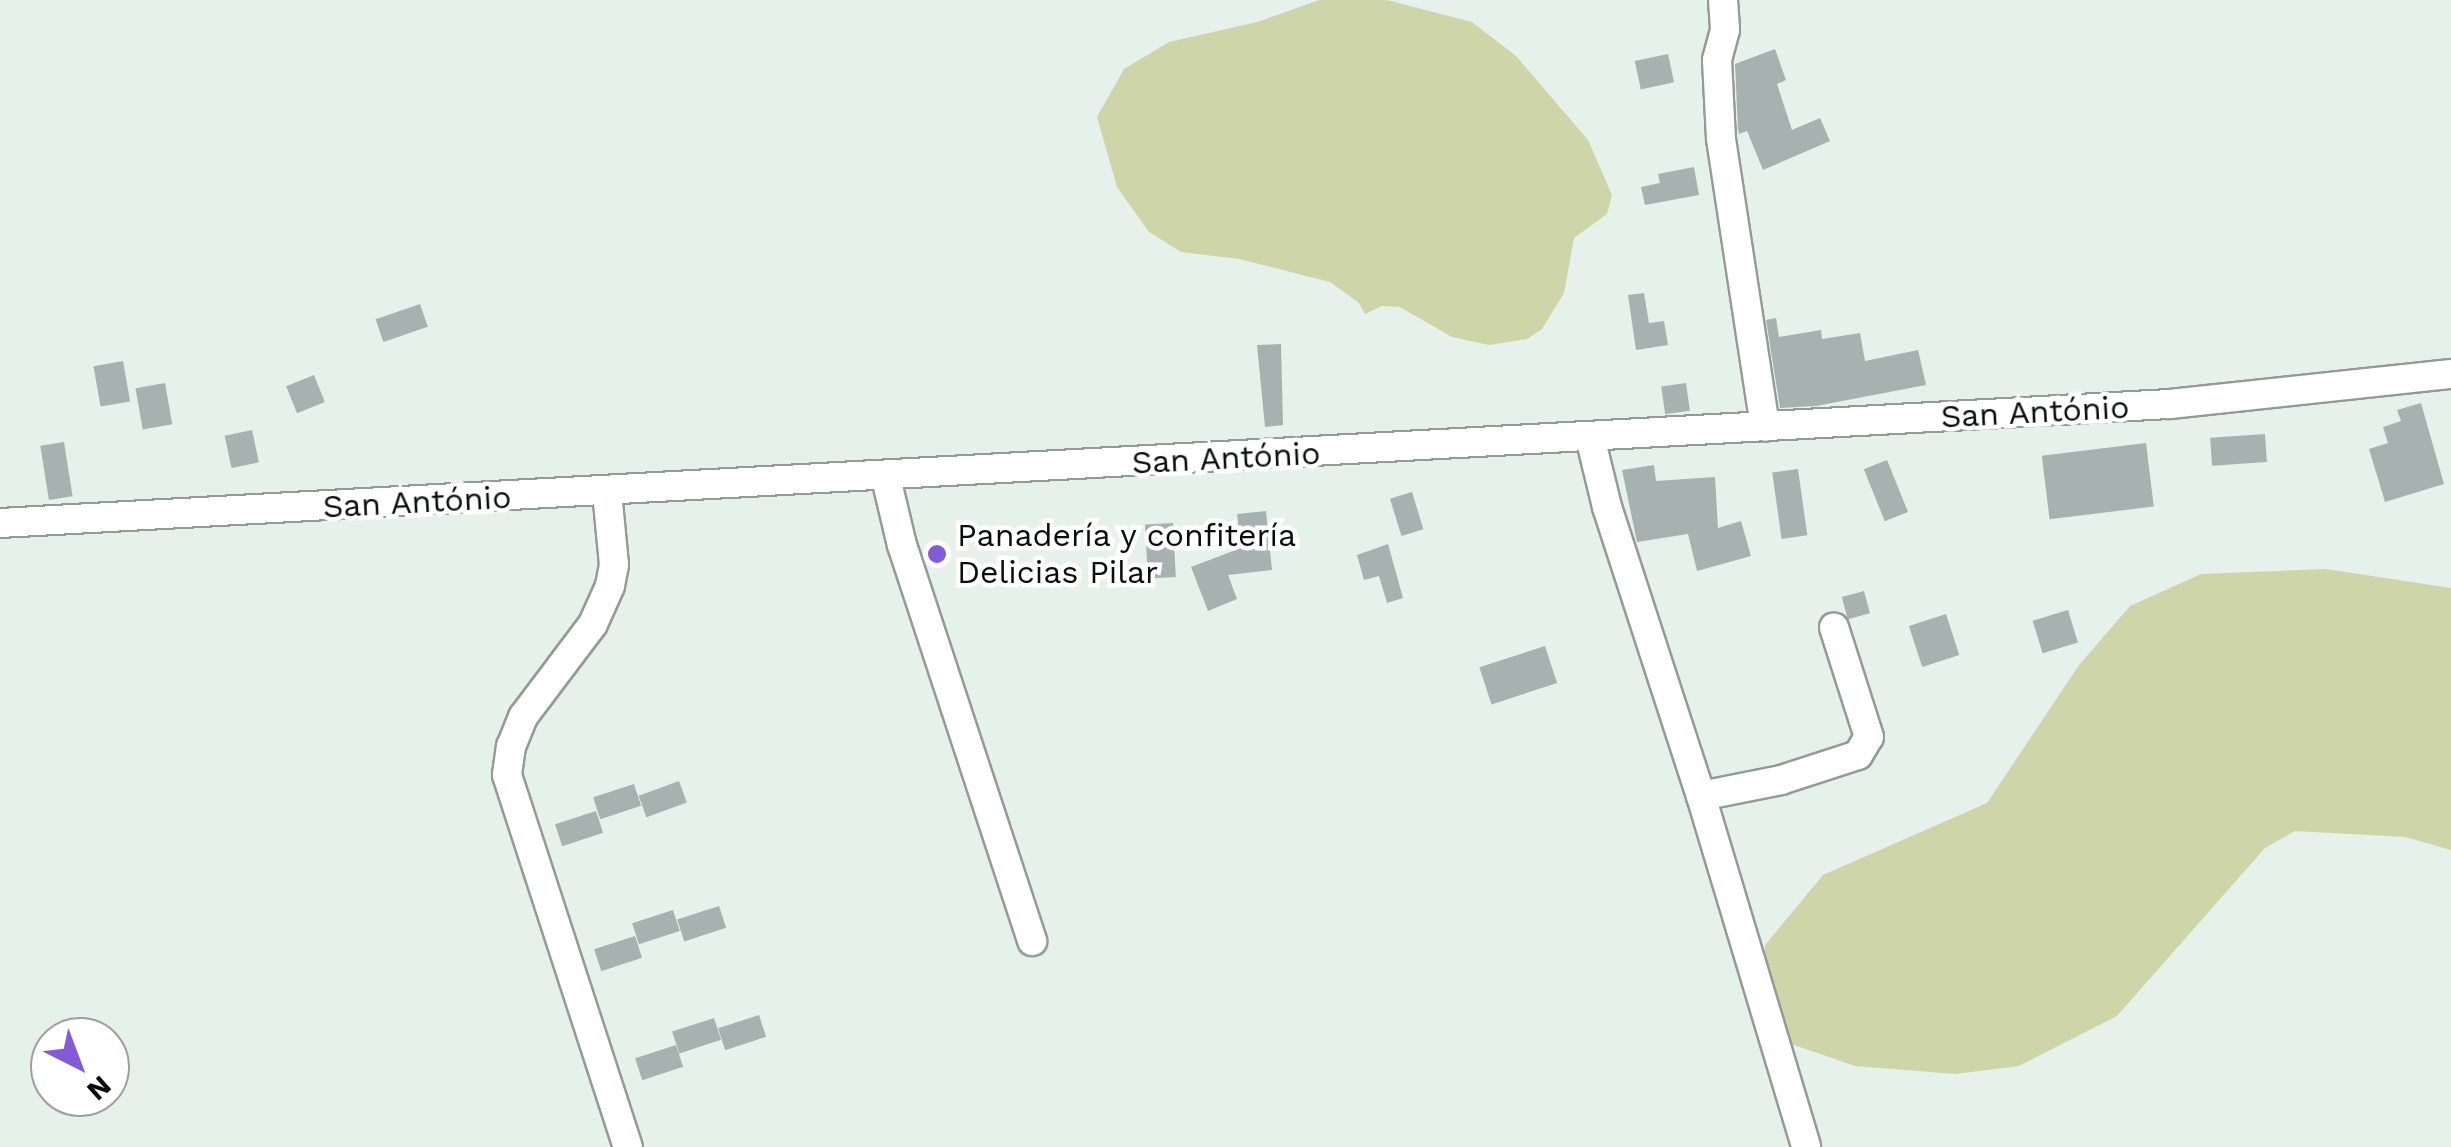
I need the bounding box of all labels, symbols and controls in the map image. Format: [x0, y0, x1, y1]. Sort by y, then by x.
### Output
street label: San António [1939, 388, 2131, 436]
street label: San António [1130, 434, 1322, 482]
street label: San António [321, 478, 513, 526]
place label: Panadería y confitería Delicias Pilar [957, 517, 1298, 592]
marker: Panadería y confitería Delicias Pilar [926, 543, 948, 565]
north arrow [30, 1017, 130, 1117]
text: N [80, 1069, 118, 1107]

